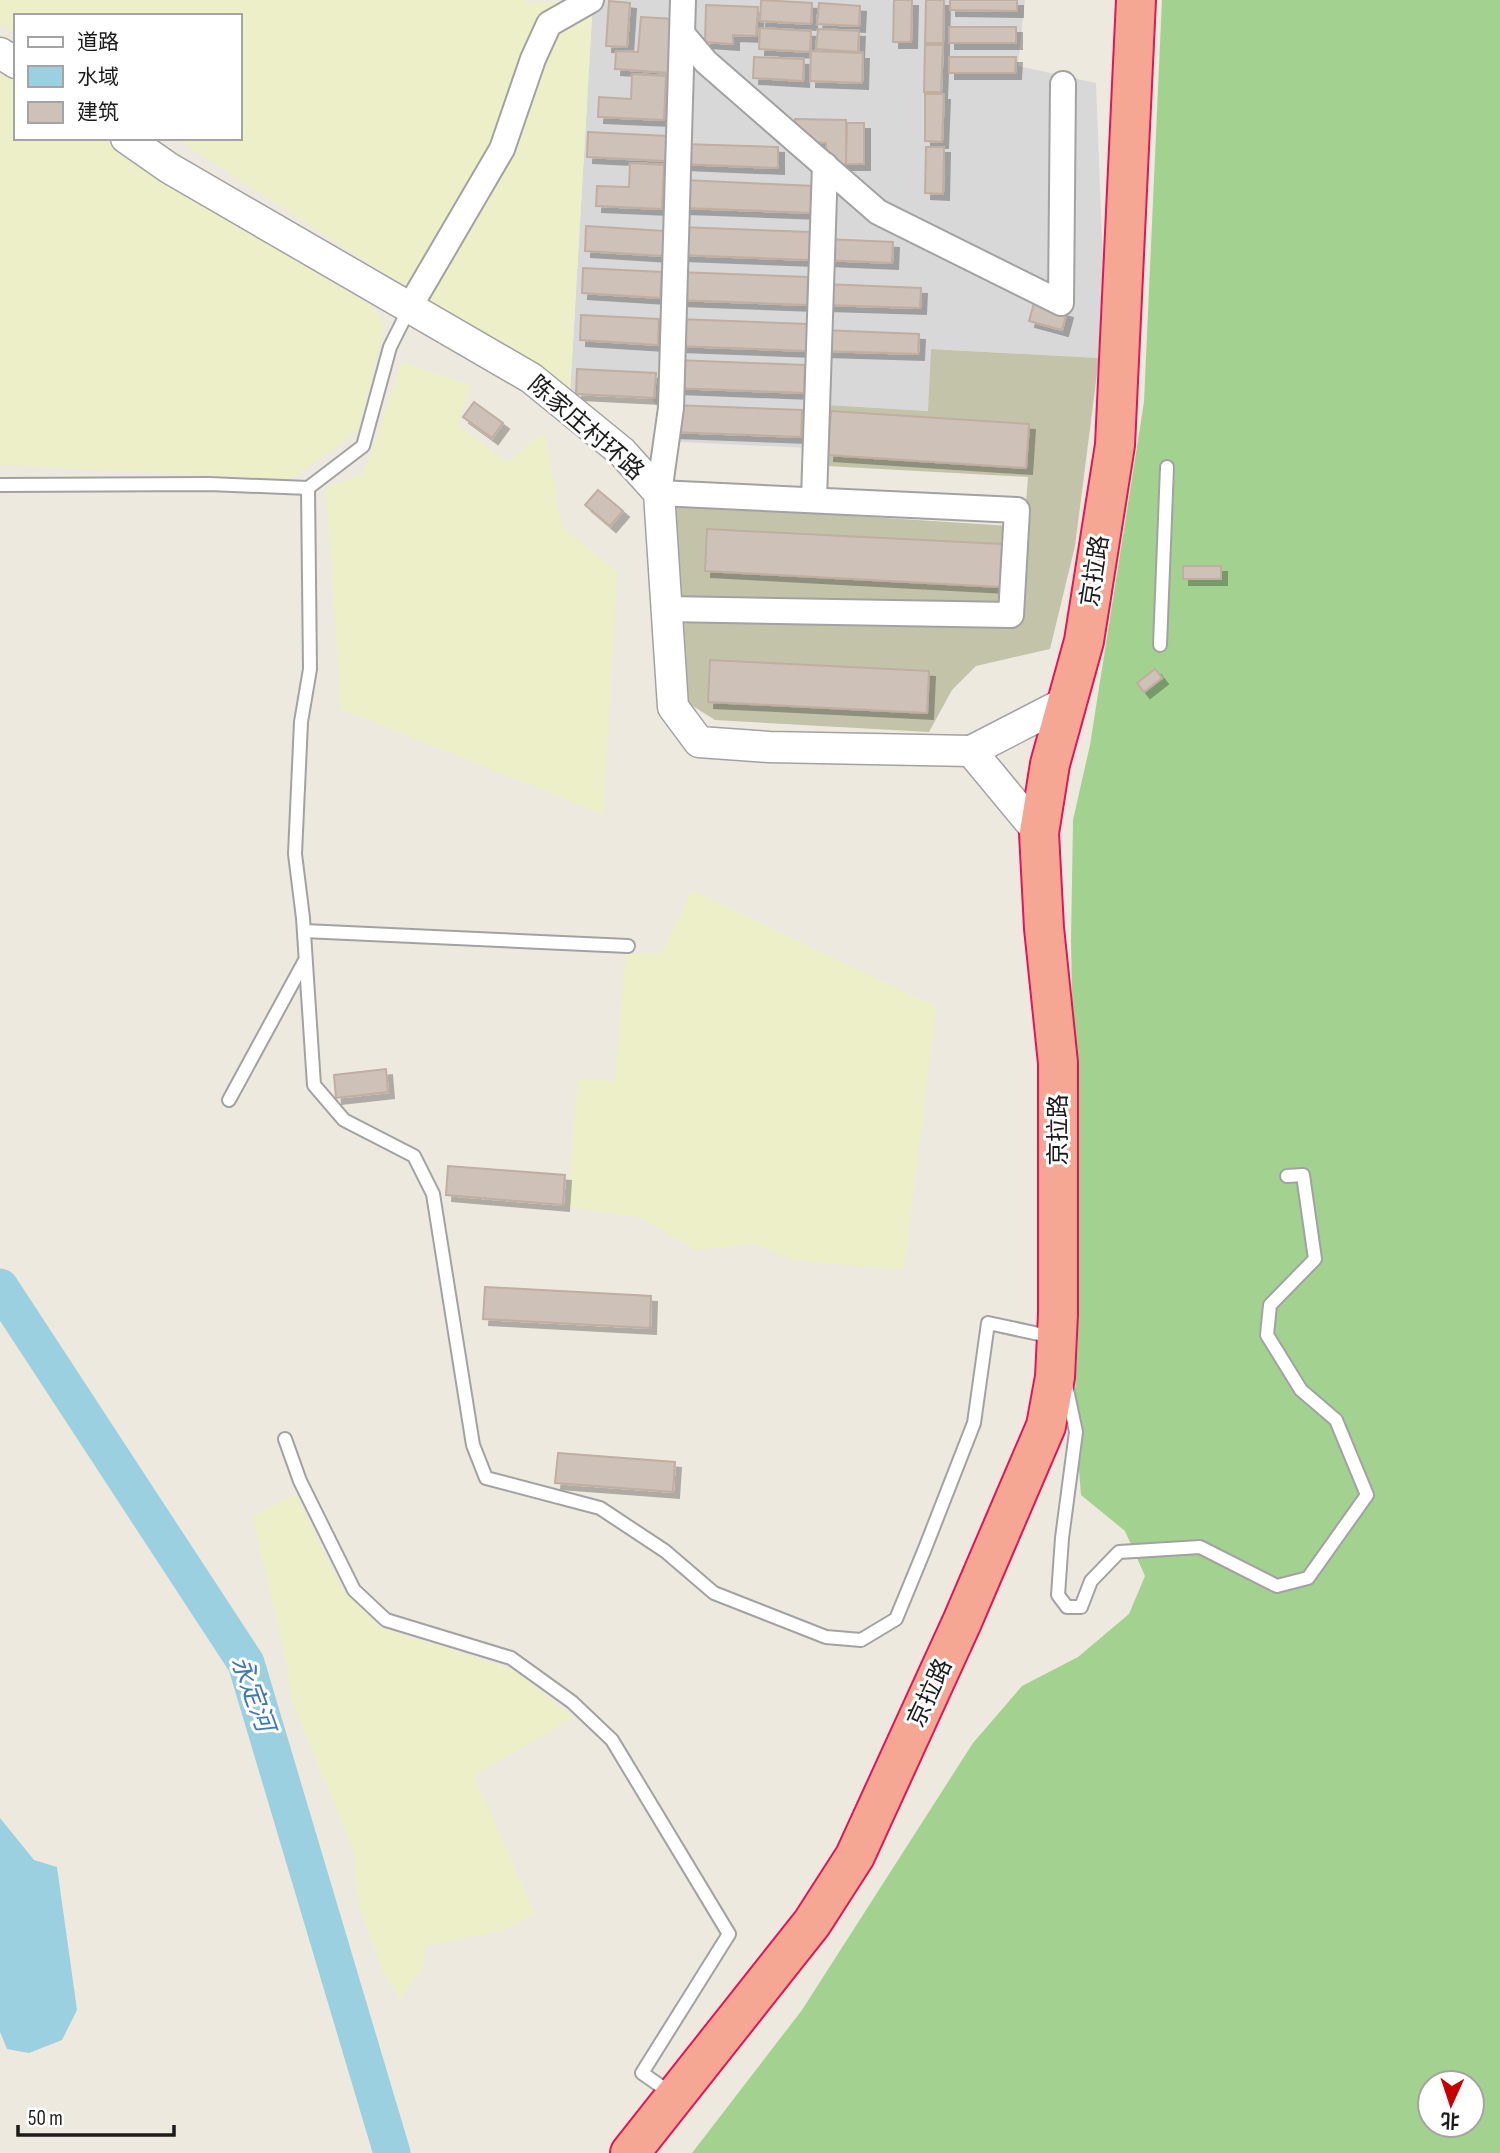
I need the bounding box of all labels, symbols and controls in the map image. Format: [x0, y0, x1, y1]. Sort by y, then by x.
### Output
legend [14, 14, 242, 140]
text: 道路 [77, 30, 119, 55]
text: 水域 [77, 65, 119, 90]
text: 建筑 [77, 100, 119, 125]
street label: 陈家庄村环路 [522, 370, 650, 486]
street label: 京拉路 [1075, 533, 1115, 609]
street label: 京拉路 [1044, 1094, 1073, 1166]
water label: 永定河 [224, 1652, 282, 1741]
street label: 京拉路 [902, 1654, 958, 1732]
north arrow [1416, 2069, 1486, 2139]
scale bar [18, 2094, 173, 2138]
text: 50 m [28, 2106, 63, 2131]
text: 北 [1440, 2107, 1460, 2131]

